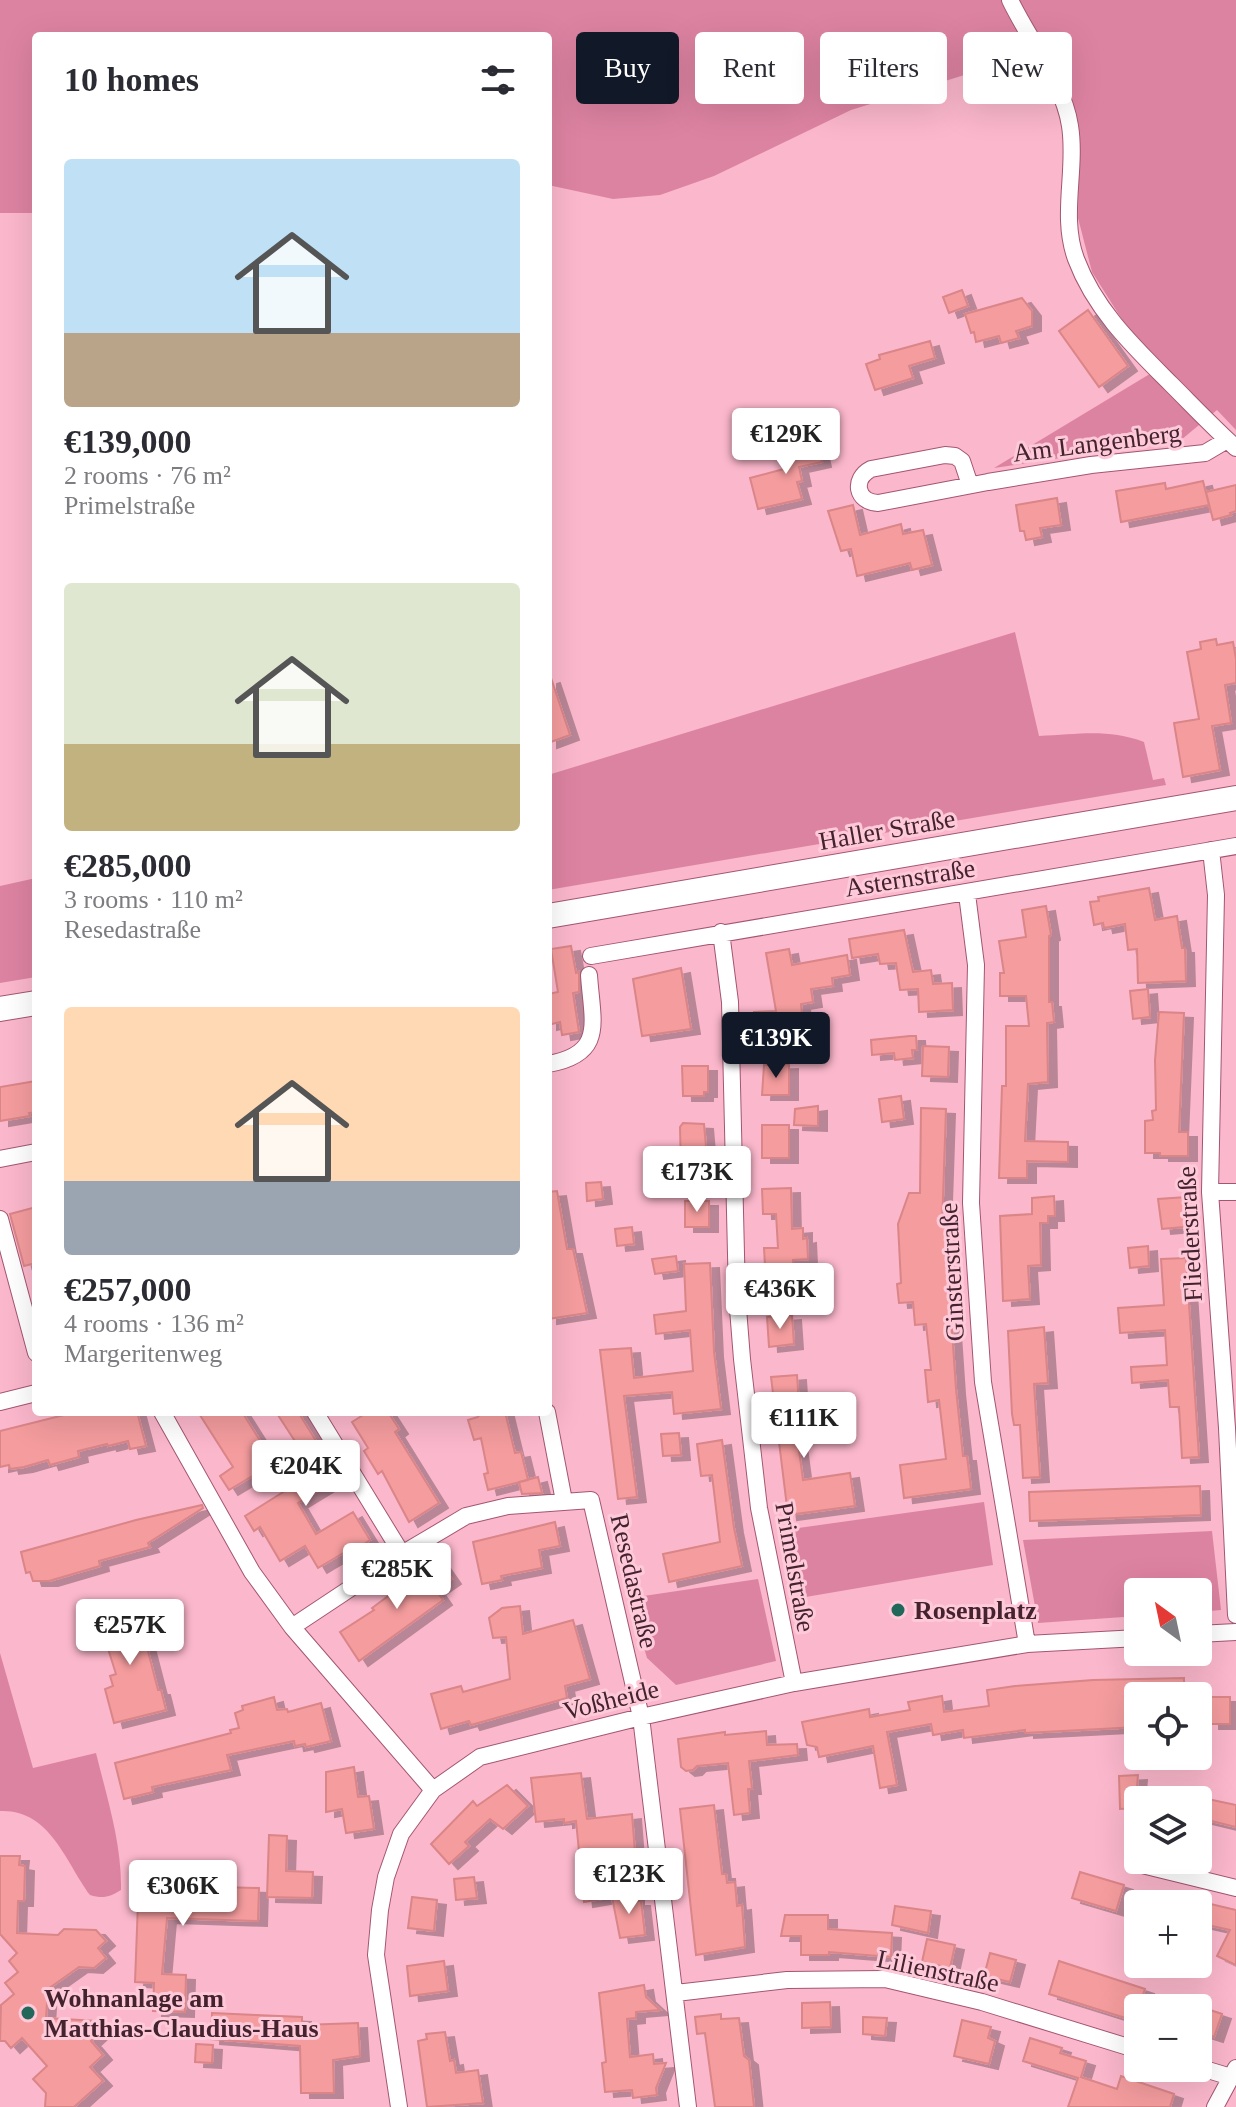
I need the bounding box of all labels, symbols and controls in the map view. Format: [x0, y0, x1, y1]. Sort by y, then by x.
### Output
chip: Buy [576, 32, 679, 104]
chip: Rent [695, 32, 804, 104]
chip: Filters [820, 32, 947, 104]
chip: New [963, 32, 1072, 104]
icon: filters [476, 58, 520, 102]
text: 10 homes [64, 61, 199, 98]
icon: home [220, 211, 364, 355]
pin: €129K [730, 408, 842, 476]
street label: Am Langenberg [1011, 418, 1183, 468]
text: €129K [750, 419, 822, 448]
text: €139,000 [64, 423, 192, 460]
text: 2 rooms · 76 m² [64, 461, 231, 490]
text: Primelstraße [64, 491, 195, 520]
icon: home [220, 635, 364, 779]
street label: Haller Straße [817, 804, 957, 856]
text: €285,000 [64, 847, 192, 884]
street label: Asternstraße [843, 853, 977, 903]
text: 3 rooms · 110 m² [64, 885, 243, 914]
text: Resedastraße [64, 915, 201, 944]
pin: €139K [720, 1012, 832, 1080]
text: €139K [740, 1023, 812, 1052]
icon: home [220, 1059, 364, 1203]
pin: €173K [641, 1146, 753, 1214]
text: €173K [661, 1157, 733, 1186]
street label: Fliederstraße [1172, 1165, 1208, 1303]
street label: Ginsterstraße [934, 1202, 970, 1342]
pin: €436K [724, 1263, 836, 1331]
text: €257,000 [64, 1271, 192, 1308]
text: €436K [744, 1274, 816, 1303]
text: 4 rooms · 136 m² [64, 1309, 244, 1338]
text: Margeritenweg [64, 1339, 222, 1368]
pin: €111K [748, 1392, 860, 1460]
text: €111K [769, 1403, 839, 1432]
pin: €204K [250, 1440, 362, 1508]
text: €204K [270, 1451, 342, 1480]
street label: Primelstraße [769, 1500, 821, 1634]
street label: Resedastraße [604, 1511, 664, 1651]
pin: €285K [341, 1543, 453, 1611]
text: €285K [361, 1554, 433, 1583]
north arrow [1124, 1578, 1212, 1666]
map controls [1124, 1578, 1212, 2082]
place label: Rosenplatz [914, 1596, 1037, 1625]
pin: €257K [74, 1599, 186, 1667]
marker: Rosenplatz [889, 1601, 907, 1619]
text: €257K [94, 1610, 166, 1639]
street label: Voßheide [560, 1674, 662, 1726]
button: locate [1124, 1682, 1212, 1770]
button: layers [1124, 1786, 1212, 1874]
pin: €123K [573, 1848, 685, 1916]
text: €123K [593, 1859, 665, 1888]
pin: €306K [127, 1860, 239, 1928]
text: €306K [147, 1871, 219, 1900]
button: + [1124, 1890, 1212, 1978]
street label: Lilienstraße [874, 1944, 1002, 1998]
place label: Wohnanlage am Matthias-Claudius-Haus [44, 1984, 319, 2043]
button: − [1124, 1994, 1212, 2082]
marker: Wohnanlage am Matthias-Claudius-Haus [19, 2004, 37, 2022]

